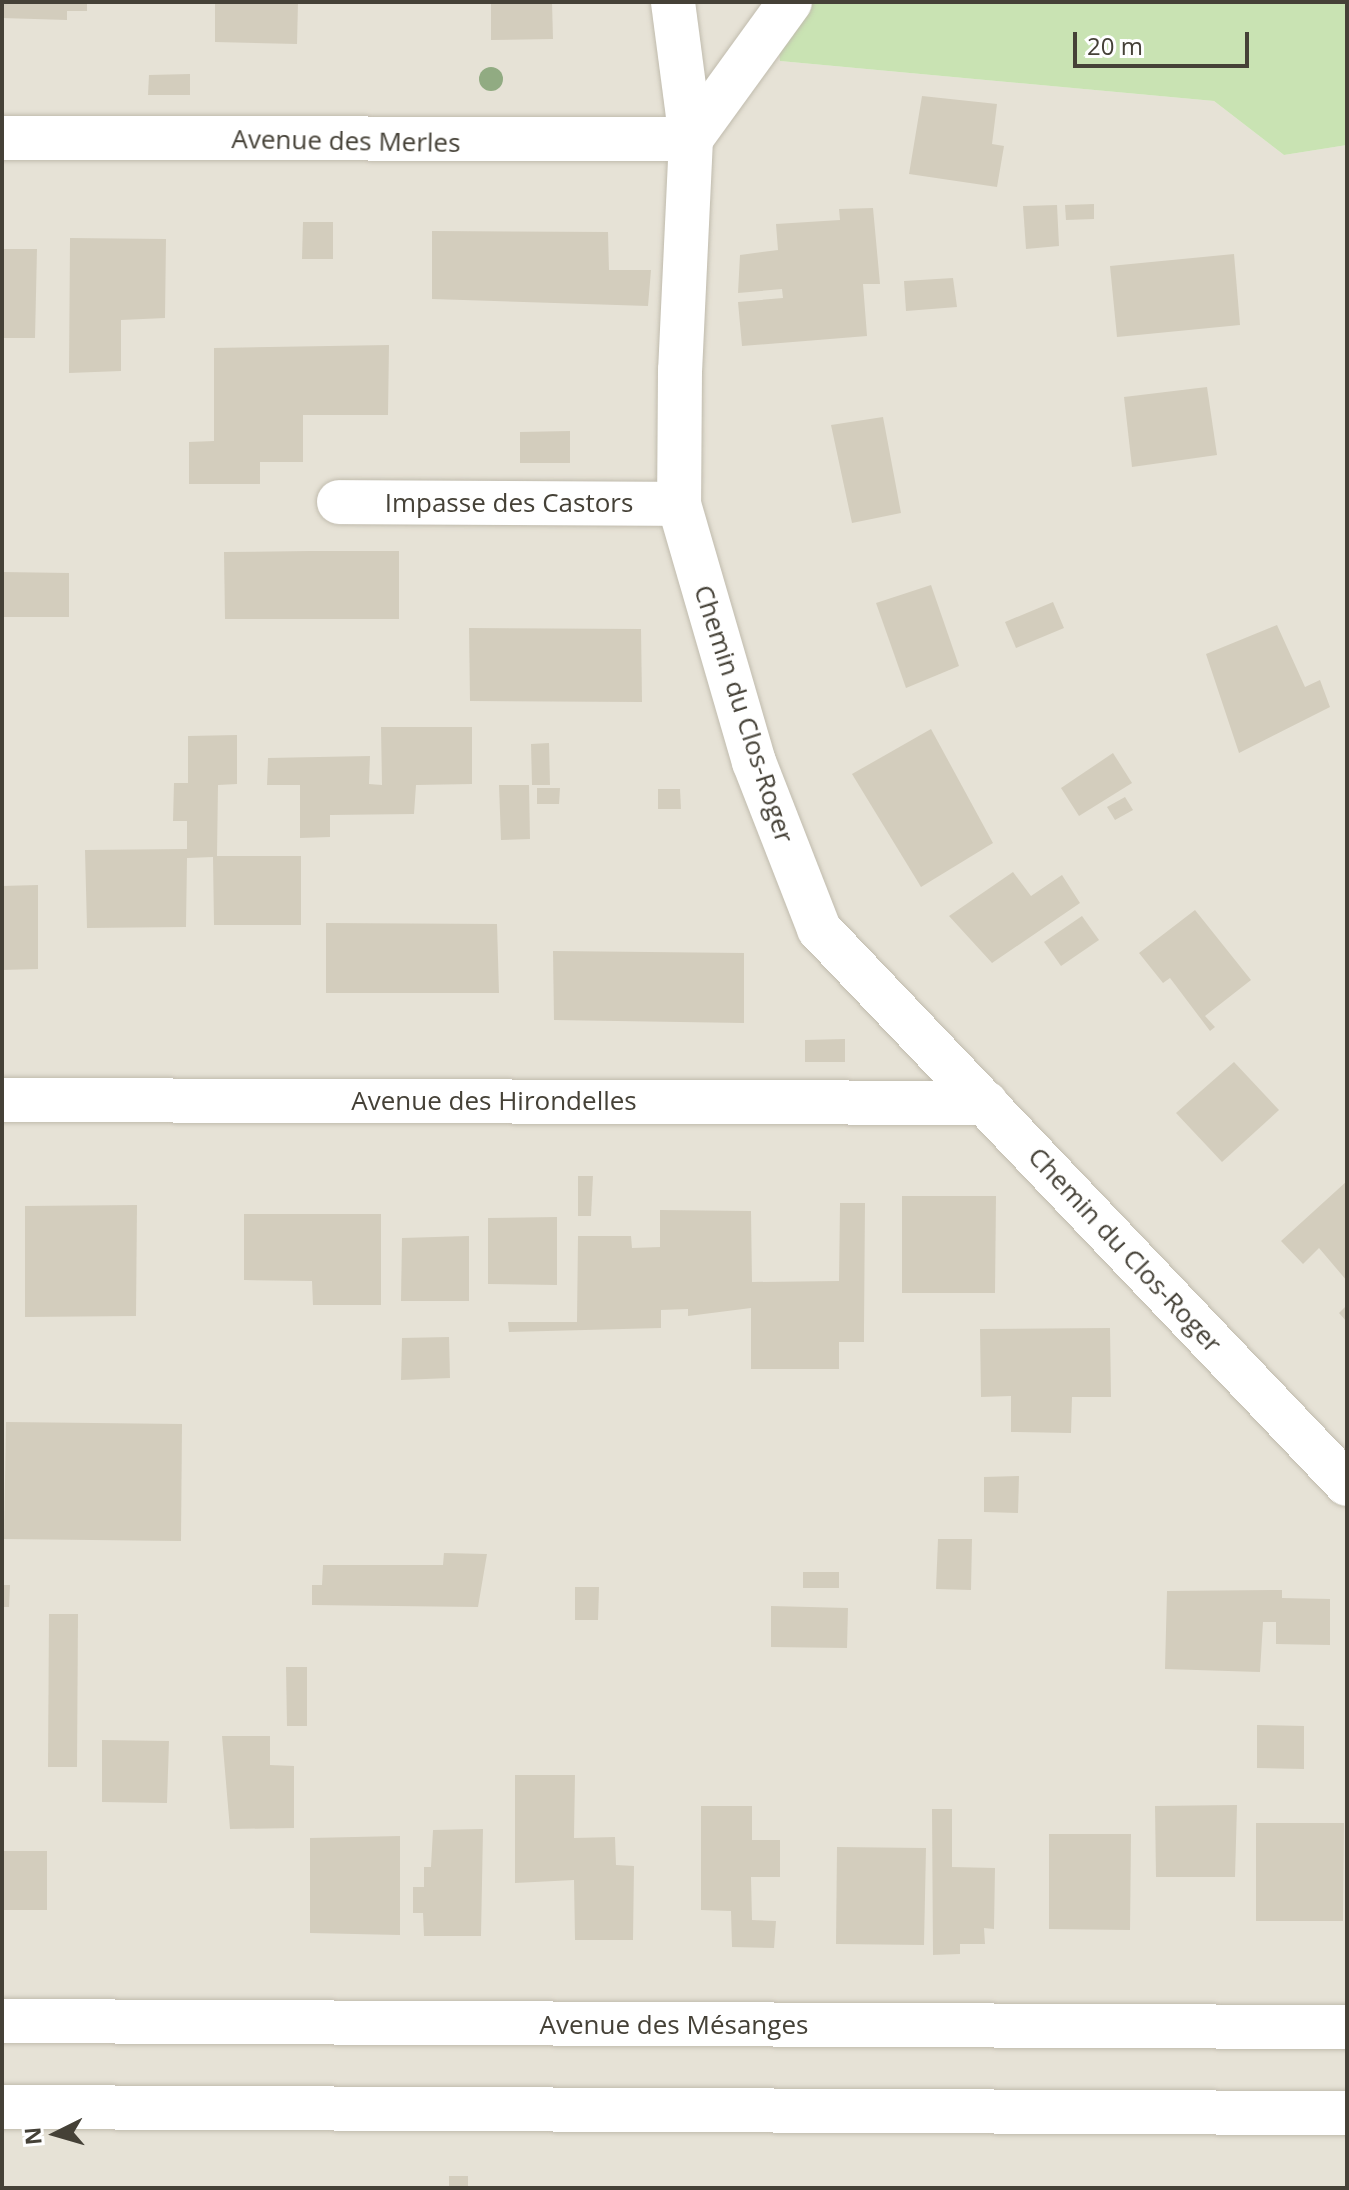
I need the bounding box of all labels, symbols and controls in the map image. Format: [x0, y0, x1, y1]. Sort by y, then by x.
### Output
scale bar [1077, 16, 1253, 66]
text: 20 m [1087, 29, 1143, 62]
street label: Avenue des Merles [231, 123, 461, 159]
street label: Impasse des Castors [385, 487, 633, 519]
street label: Chemin du Clos-Roger [688, 581, 800, 847]
street label: Avenue des Hirondelles [351, 1085, 637, 1117]
street label: Chemin du Clos-Roger [1022, 1141, 1228, 1359]
street label: Avenue des Mésanges [540, 2009, 808, 2041]
north arrow [16, 2094, 96, 2174]
text: N [16, 2126, 48, 2146]

